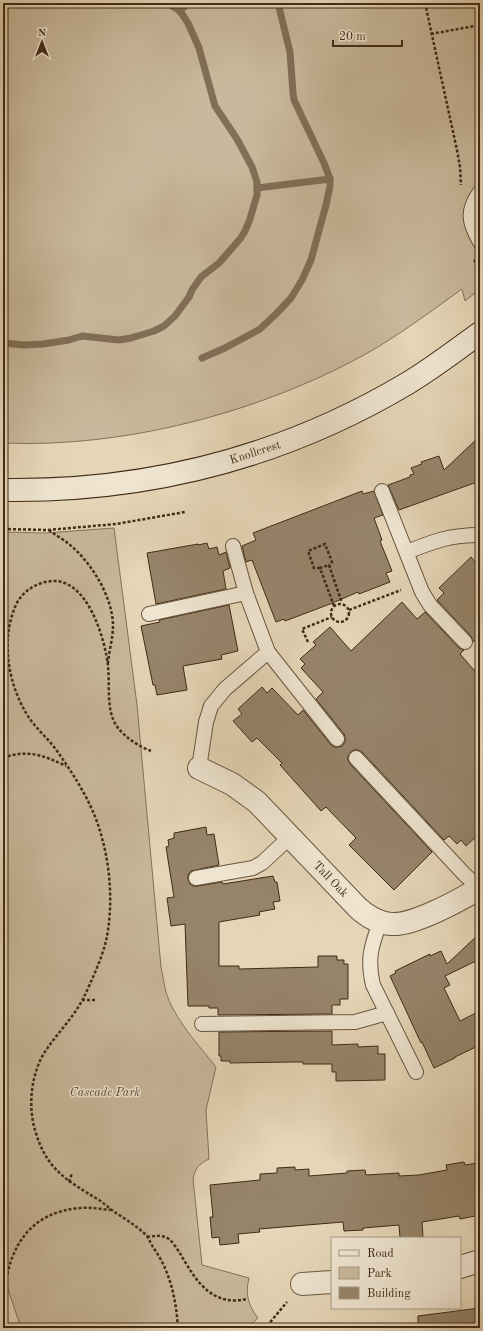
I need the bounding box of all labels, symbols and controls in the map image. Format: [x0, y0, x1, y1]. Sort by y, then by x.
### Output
north arrow [22, 22, 62, 62]
scale bar [333, 22, 402, 48]
text: N [38, 28, 47, 39]
text: 20 m [339, 31, 366, 43]
street label: Knollcrest [228, 439, 282, 467]
street label: Tall Oak [311, 860, 350, 900]
park label: Cascade Park [70, 1087, 140, 1099]
legend [331, 1237, 461, 1309]
text: Road [367, 1248, 394, 1260]
text: Park [367, 1268, 392, 1280]
text: Building [367, 1288, 411, 1300]

